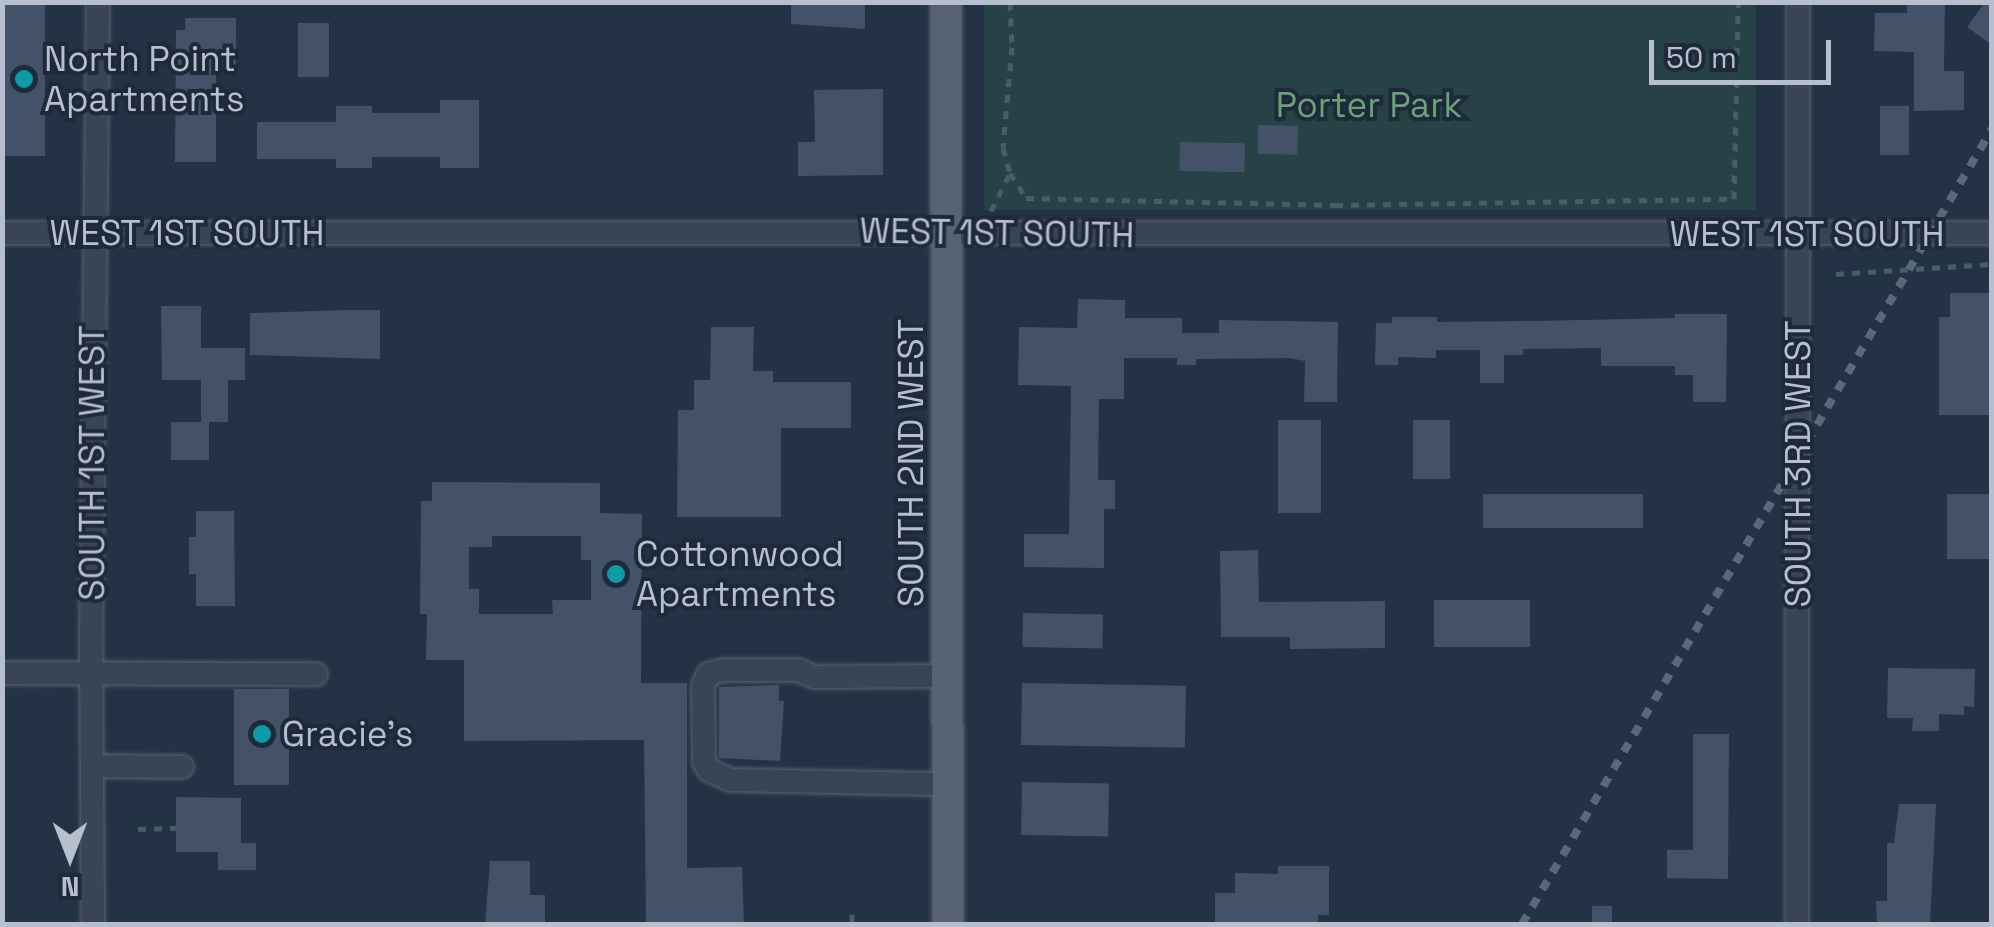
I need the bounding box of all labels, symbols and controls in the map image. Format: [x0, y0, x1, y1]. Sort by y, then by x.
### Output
scale bar [1654, 20, 1836, 82]
place label: North Point Apartments [44, 38, 244, 120]
text: 50 m [1666, 38, 1737, 77]
marker: North Point Apartments [13, 68, 35, 90]
park label: Porter Park [1276, 84, 1462, 126]
street label: WEST 1ST SOUTH [858, 210, 1136, 256]
street label: WEST 1ST SOUTH [49, 212, 325, 254]
street label: WEST 1ST SOUTH [1669, 213, 1945, 255]
street label: SOUTH 2ND WEST [890, 319, 932, 607]
street label: SOUTH 3RD WEST [1777, 320, 1819, 608]
street label: SOUTH 1ST WEST [71, 325, 113, 601]
place label: Cottonwood Apartments [636, 533, 844, 615]
marker: Cottonwood Apartments [605, 563, 627, 585]
place label: Gracie's [282, 713, 414, 755]
marker: Gracie's [251, 723, 273, 745]
north arrow [20, 807, 120, 907]
text: N [61, 869, 79, 905]

